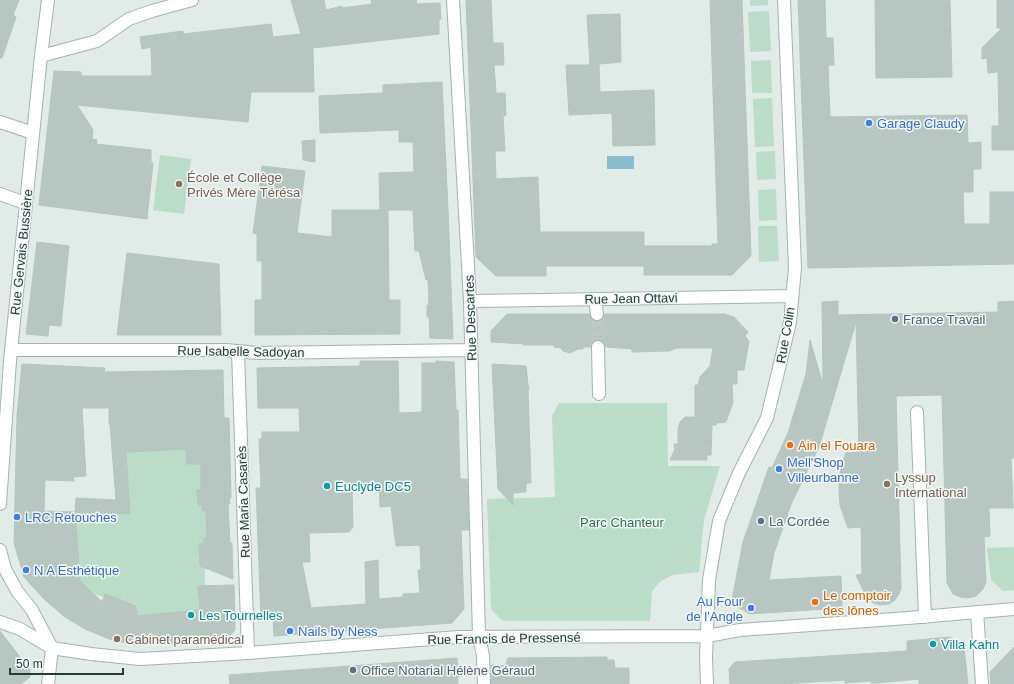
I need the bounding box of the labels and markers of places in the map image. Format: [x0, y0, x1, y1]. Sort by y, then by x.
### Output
place label: Garage Claudy [877, 116, 965, 131]
marker: Garage Claudy [864, 118, 874, 128]
place label: École et Collège Privés Mère Térésa [187, 170, 301, 200]
marker: École et Collège Privés Mère Térésa [174, 179, 184, 189]
place label: France Travail [903, 312, 985, 327]
marker: France Travail [890, 314, 900, 324]
place label: Ain el Fouara [798, 438, 876, 453]
marker: Ain el Fouara [785, 440, 795, 450]
place label: Mell'Shop Villeurbanne [787, 455, 859, 485]
marker: Mell'Shop Villeurbanne [774, 464, 784, 474]
place label: Lyssup International [895, 470, 967, 500]
place label: Euclyde DC5 [335, 479, 411, 494]
marker: Lyssup International [882, 479, 892, 489]
marker: Euclyde DC5 [322, 481, 332, 491]
place label: LRC Retouches [25, 510, 117, 525]
marker: LRC Retouches [12, 512, 22, 522]
place label: La Cordée [769, 514, 830, 529]
marker: La Cordée [756, 516, 766, 526]
place label: N A Esthétique [34, 563, 119, 578]
marker: N A Esthétique [21, 565, 31, 575]
place label: Le comptoir des lônes [823, 588, 892, 618]
place label: Au Four de l'Angle [686, 594, 744, 624]
marker: Le comptoir des lônes [810, 597, 820, 607]
marker: Au Four de l'Angle [746, 603, 756, 613]
place label: Les Tournelles [199, 608, 283, 623]
marker: Les Tournelles [186, 610, 196, 620]
place label: Nails by Ness [298, 624, 378, 639]
marker: Nails by Ness [285, 626, 295, 636]
place label: Cabinet paramédical [125, 632, 244, 647]
marker: Cabinet paramédical [112, 634, 122, 644]
place label: Villa Kahn [941, 637, 999, 652]
marker: Villa Kahn [928, 639, 938, 649]
place label: Office Notarial Hélène Géraud [361, 663, 535, 678]
marker: Office Notarial Hélène Géraud [348, 665, 358, 675]

